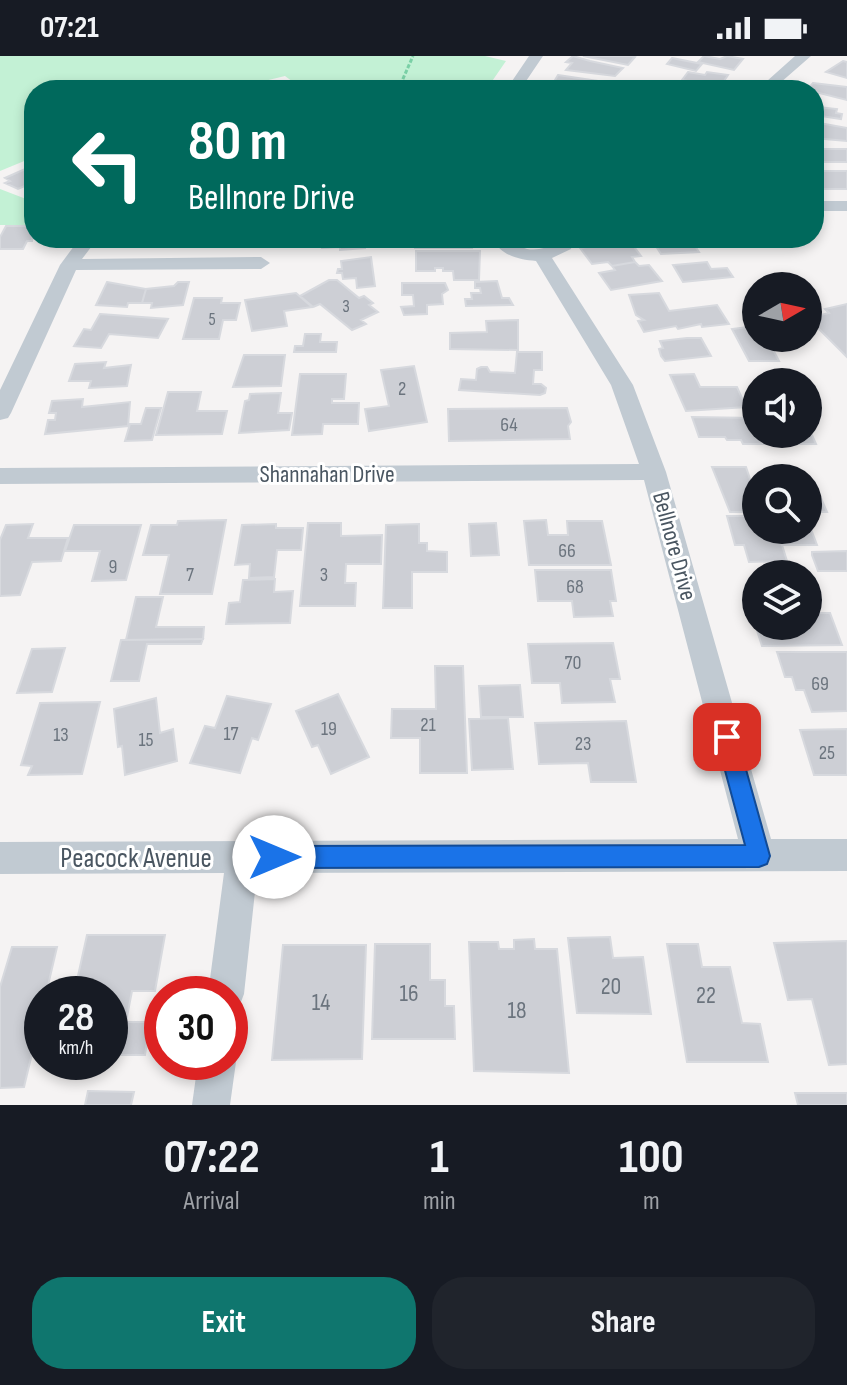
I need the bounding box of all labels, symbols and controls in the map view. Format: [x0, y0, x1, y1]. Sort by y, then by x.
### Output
text: 07:21 [40, 10, 99, 46]
text: 80 m [188, 109, 287, 176]
icon: left [56, 112, 160, 216]
text: Bellnore Drive [188, 177, 355, 220]
north arrow [742, 272, 822, 352]
map controls [742, 272, 822, 640]
house number: 3 [342, 296, 350, 317]
house number: 5 [208, 309, 216, 330]
button: sound [742, 368, 822, 448]
house number: 2 [398, 377, 406, 401]
house number: 64 [500, 413, 518, 437]
street label: Shannahan Drive [259, 460, 395, 489]
button: search [742, 464, 822, 544]
street label: Bellnore Drive [646, 489, 703, 604]
house number: 66 [558, 539, 576, 563]
house number: 9 [109, 555, 117, 579]
button: layers [742, 560, 822, 640]
house number: 7 [186, 563, 194, 587]
house number: 3 [320, 563, 328, 587]
house number: 68 [566, 575, 584, 599]
house number: 70 [565, 651, 581, 675]
house number: 69 [811, 672, 829, 696]
pin [693, 703, 761, 771]
house number: 21 [420, 713, 436, 737]
icon: arrive [705, 715, 749, 759]
house number: 19 [321, 717, 337, 741]
house number: 17 [224, 722, 238, 746]
house number: 13 [53, 723, 69, 747]
house number: 15 [138, 728, 154, 752]
house number: 23 [575, 732, 591, 756]
house number: 25 [819, 741, 835, 765]
position arrow [232, 815, 316, 899]
street label: Peacock Avenue [60, 842, 212, 875]
house number: 20 [601, 972, 621, 1001]
speed limit sign: 30 [144, 976, 248, 1080]
house number: 16 [400, 979, 418, 1008]
house number: 22 [696, 981, 716, 1010]
house number: 14 [312, 988, 330, 1017]
text: 28 [58, 994, 94, 1042]
house number: 18 [508, 996, 526, 1025]
text: km/h [59, 1036, 93, 1060]
text: 07:22 [163, 1129, 260, 1186]
text: 1 [430, 1129, 449, 1186]
text: 100 [619, 1129, 684, 1186]
text: Arrival [184, 1186, 239, 1217]
text: min [423, 1186, 456, 1217]
text: m [643, 1186, 660, 1217]
button: Exit [32, 1277, 416, 1369]
button: Share [432, 1277, 815, 1369]

